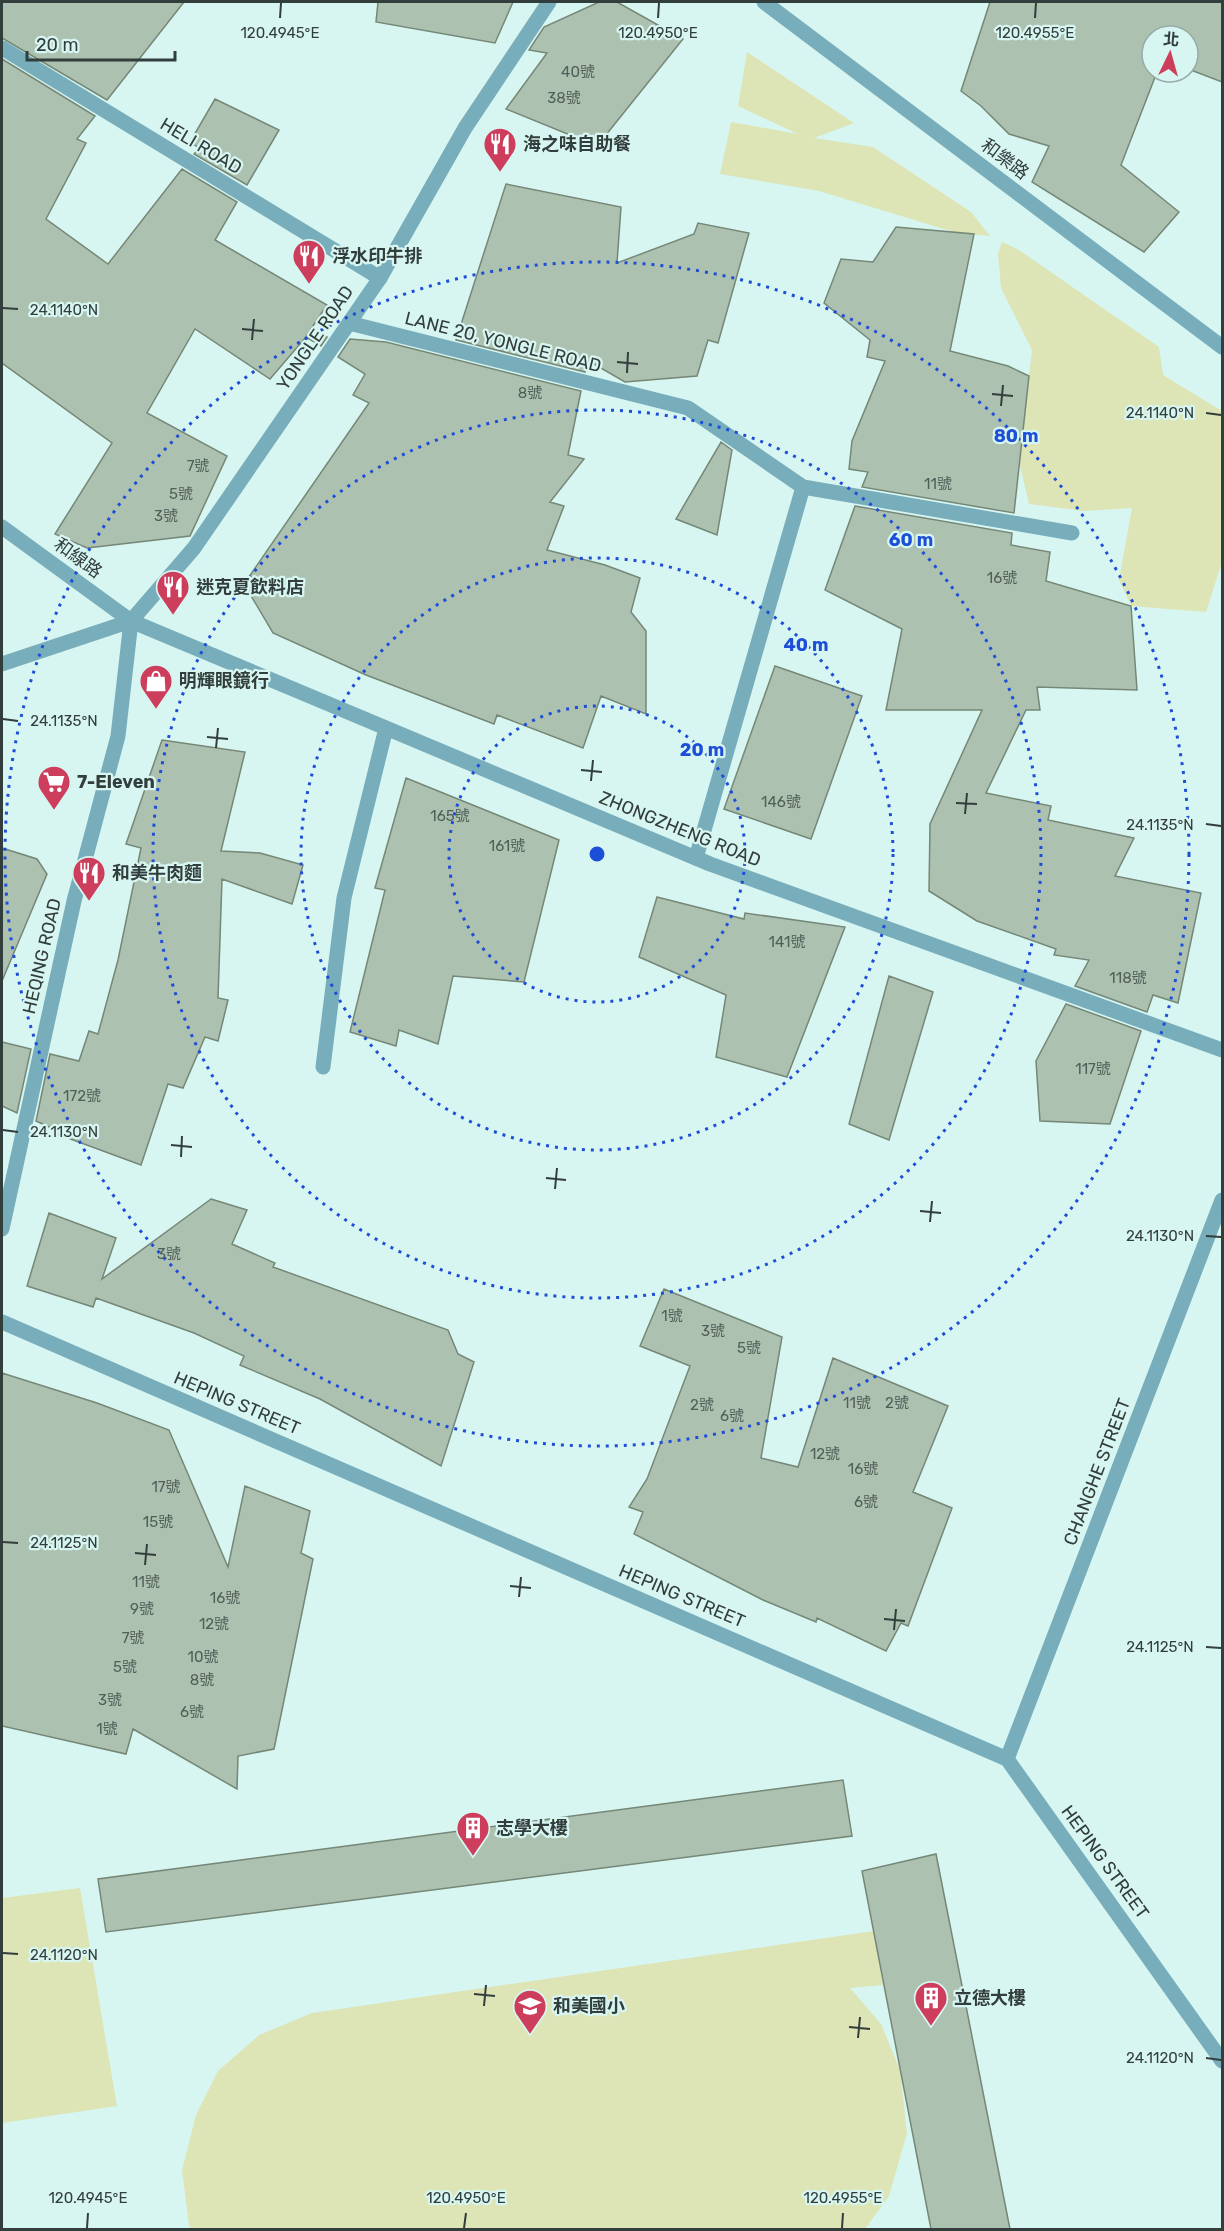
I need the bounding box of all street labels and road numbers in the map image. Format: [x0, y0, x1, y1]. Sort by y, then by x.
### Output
street label: HELI ROAD [156, 113, 246, 179]
street label: 和樂路 [977, 134, 1033, 184]
street label: YONGLE ROAD [272, 281, 358, 395]
street label: LANE 20, YONGLE ROAD [402, 307, 604, 377]
street label: 和線路 [50, 533, 106, 583]
street label: ZHONGZHENG ROAD [596, 786, 764, 872]
street label: HEQING ROAD [18, 896, 66, 1016]
street label: HEPING STREET [171, 1367, 303, 1439]
street label: CHANGHE STREET [1059, 1396, 1135, 1548]
street label: HEPING STREET [616, 1560, 748, 1632]
street label: HEPING STREET [1056, 1801, 1154, 1923]

